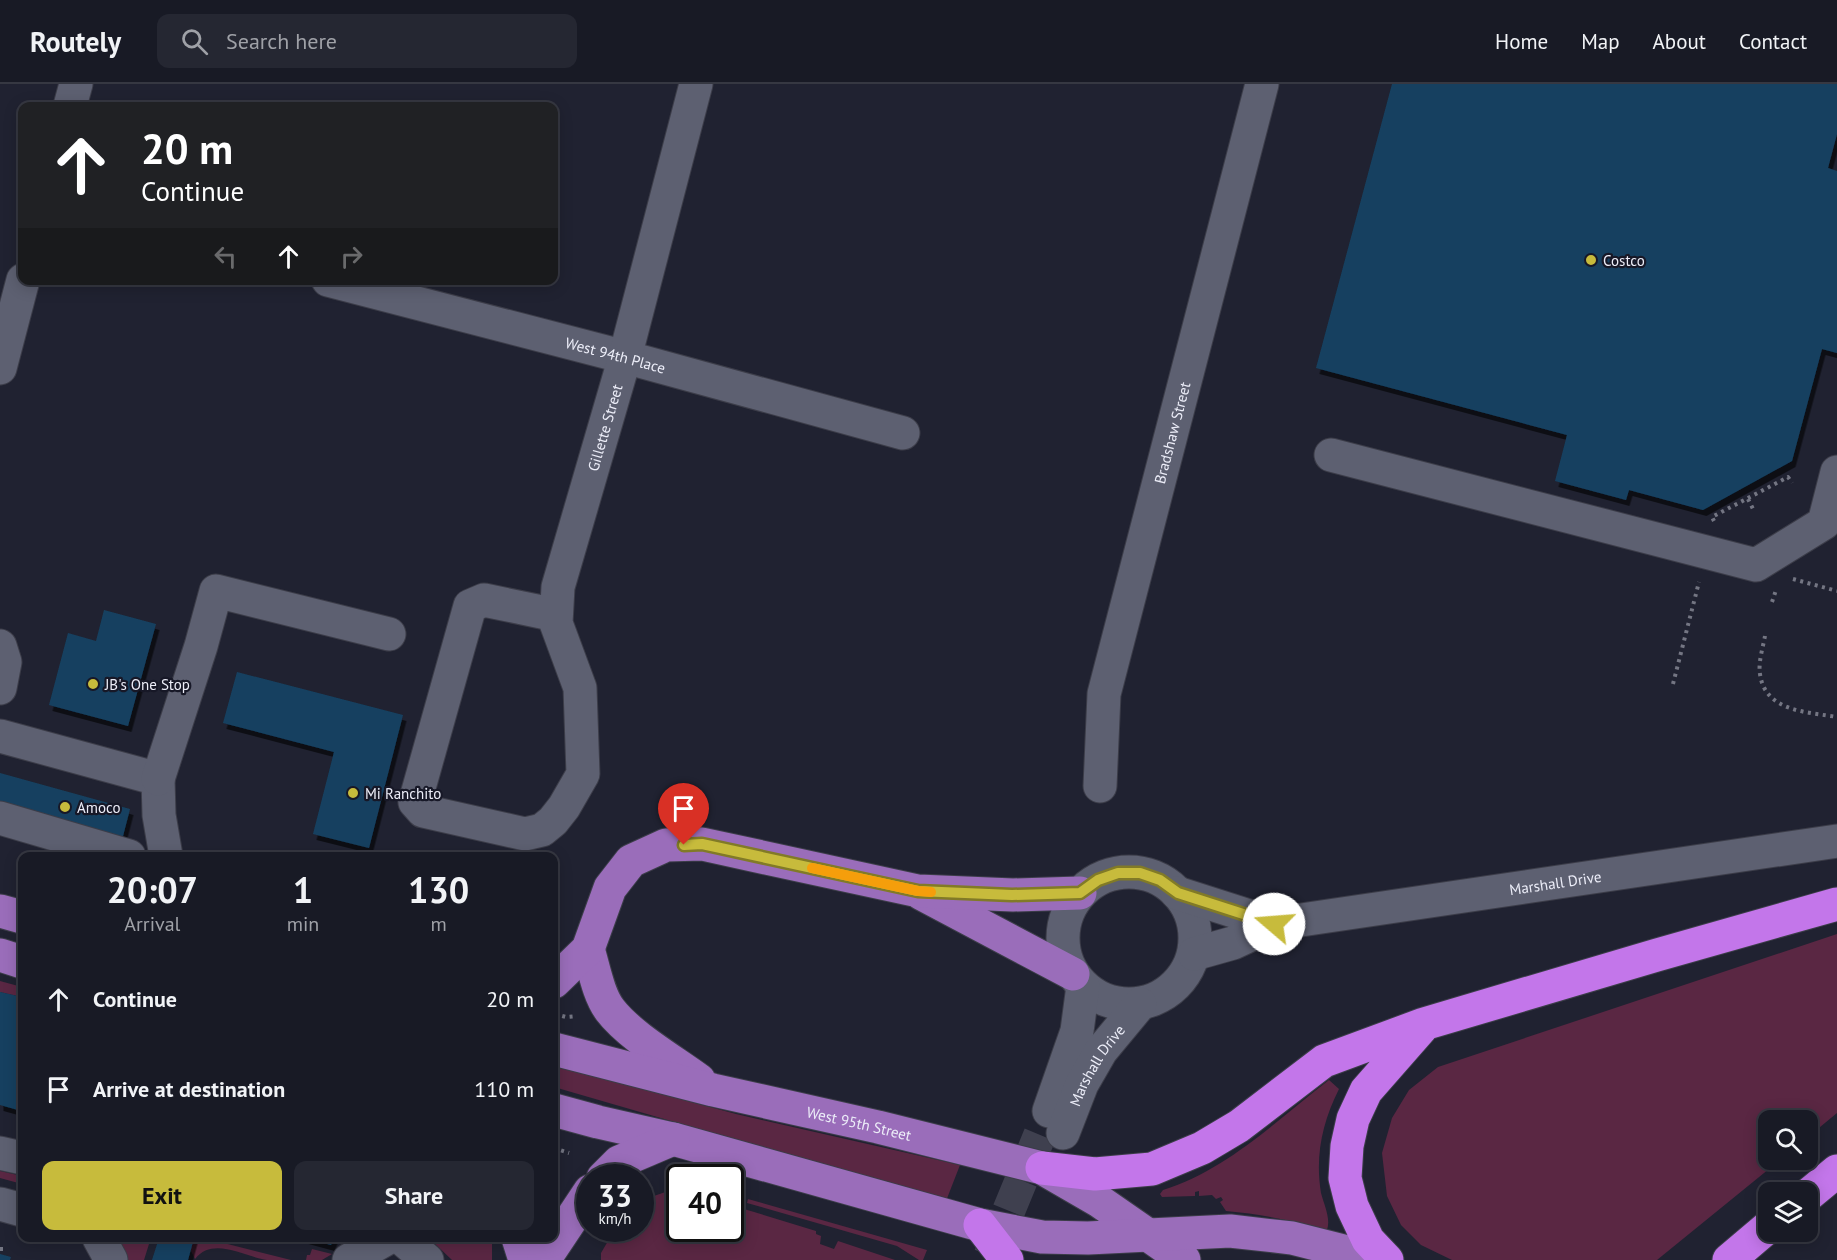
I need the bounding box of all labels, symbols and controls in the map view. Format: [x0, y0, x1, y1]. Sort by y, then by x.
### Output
search box [157, 14, 577, 68]
text: Routely [30, 23, 121, 60]
icon: search [178, 25, 211, 58]
text: Search here [226, 27, 337, 55]
text: Home [1495, 28, 1548, 55]
text: Map [1581, 28, 1620, 55]
text: About [1653, 28, 1706, 55]
text: Contact [1739, 28, 1807, 55]
text: 20 m [141, 121, 233, 176]
icon: ahead [42, 126, 120, 204]
text: Continue [141, 174, 244, 208]
icon: left [209, 240, 242, 273]
icon: ahead [272, 240, 305, 273]
icon: right [335, 240, 368, 273]
place label: Costco [1603, 251, 1645, 270]
marker: Costco [1584, 253, 1598, 267]
street label: West 94th Place [563, 332, 668, 377]
street label: Bradshaw Street [1149, 380, 1194, 486]
street label: Gillette Street [583, 382, 626, 473]
place label: JB's One Stop [104, 675, 190, 694]
marker: JB's One Stop [86, 677, 100, 691]
pin [658, 783, 709, 845]
place label: Mi Ranchito [365, 784, 441, 803]
marker: Mi Ranchito [346, 786, 360, 800]
icon: arrive [667, 792, 700, 825]
place label: Amoco [77, 798, 120, 817]
marker: Amoco [58, 800, 72, 814]
text: 20:07 [107, 866, 198, 913]
text: 1 [293, 866, 313, 913]
text: 130 [408, 866, 469, 913]
street label: Marshall Drive [1508, 866, 1603, 899]
position arrow [1242, 892, 1306, 956]
text: Arrival [124, 911, 180, 937]
text: min [287, 911, 319, 937]
text: m [431, 911, 447, 937]
icon: ahead [42, 983, 75, 1016]
text: Continue [93, 985, 177, 1013]
text: 20 m [486, 985, 534, 1013]
street label: Marshall Drive [1065, 1020, 1129, 1109]
icon: arrive [42, 1073, 75, 1106]
text: Arrive at destination [93, 1075, 285, 1103]
text: 110 m [474, 1075, 534, 1103]
street label: West 95th Street [805, 1102, 913, 1145]
map controls [1758, 1110, 1818, 1242]
button: search [1758, 1110, 1818, 1170]
button: Exit [42, 1161, 282, 1230]
button: Share [294, 1161, 534, 1230]
speed limit sign: 40 [666, 1164, 744, 1242]
text: 33 [598, 1176, 632, 1215]
button: layers [1758, 1182, 1818, 1242]
text: km/h [599, 1209, 631, 1228]

